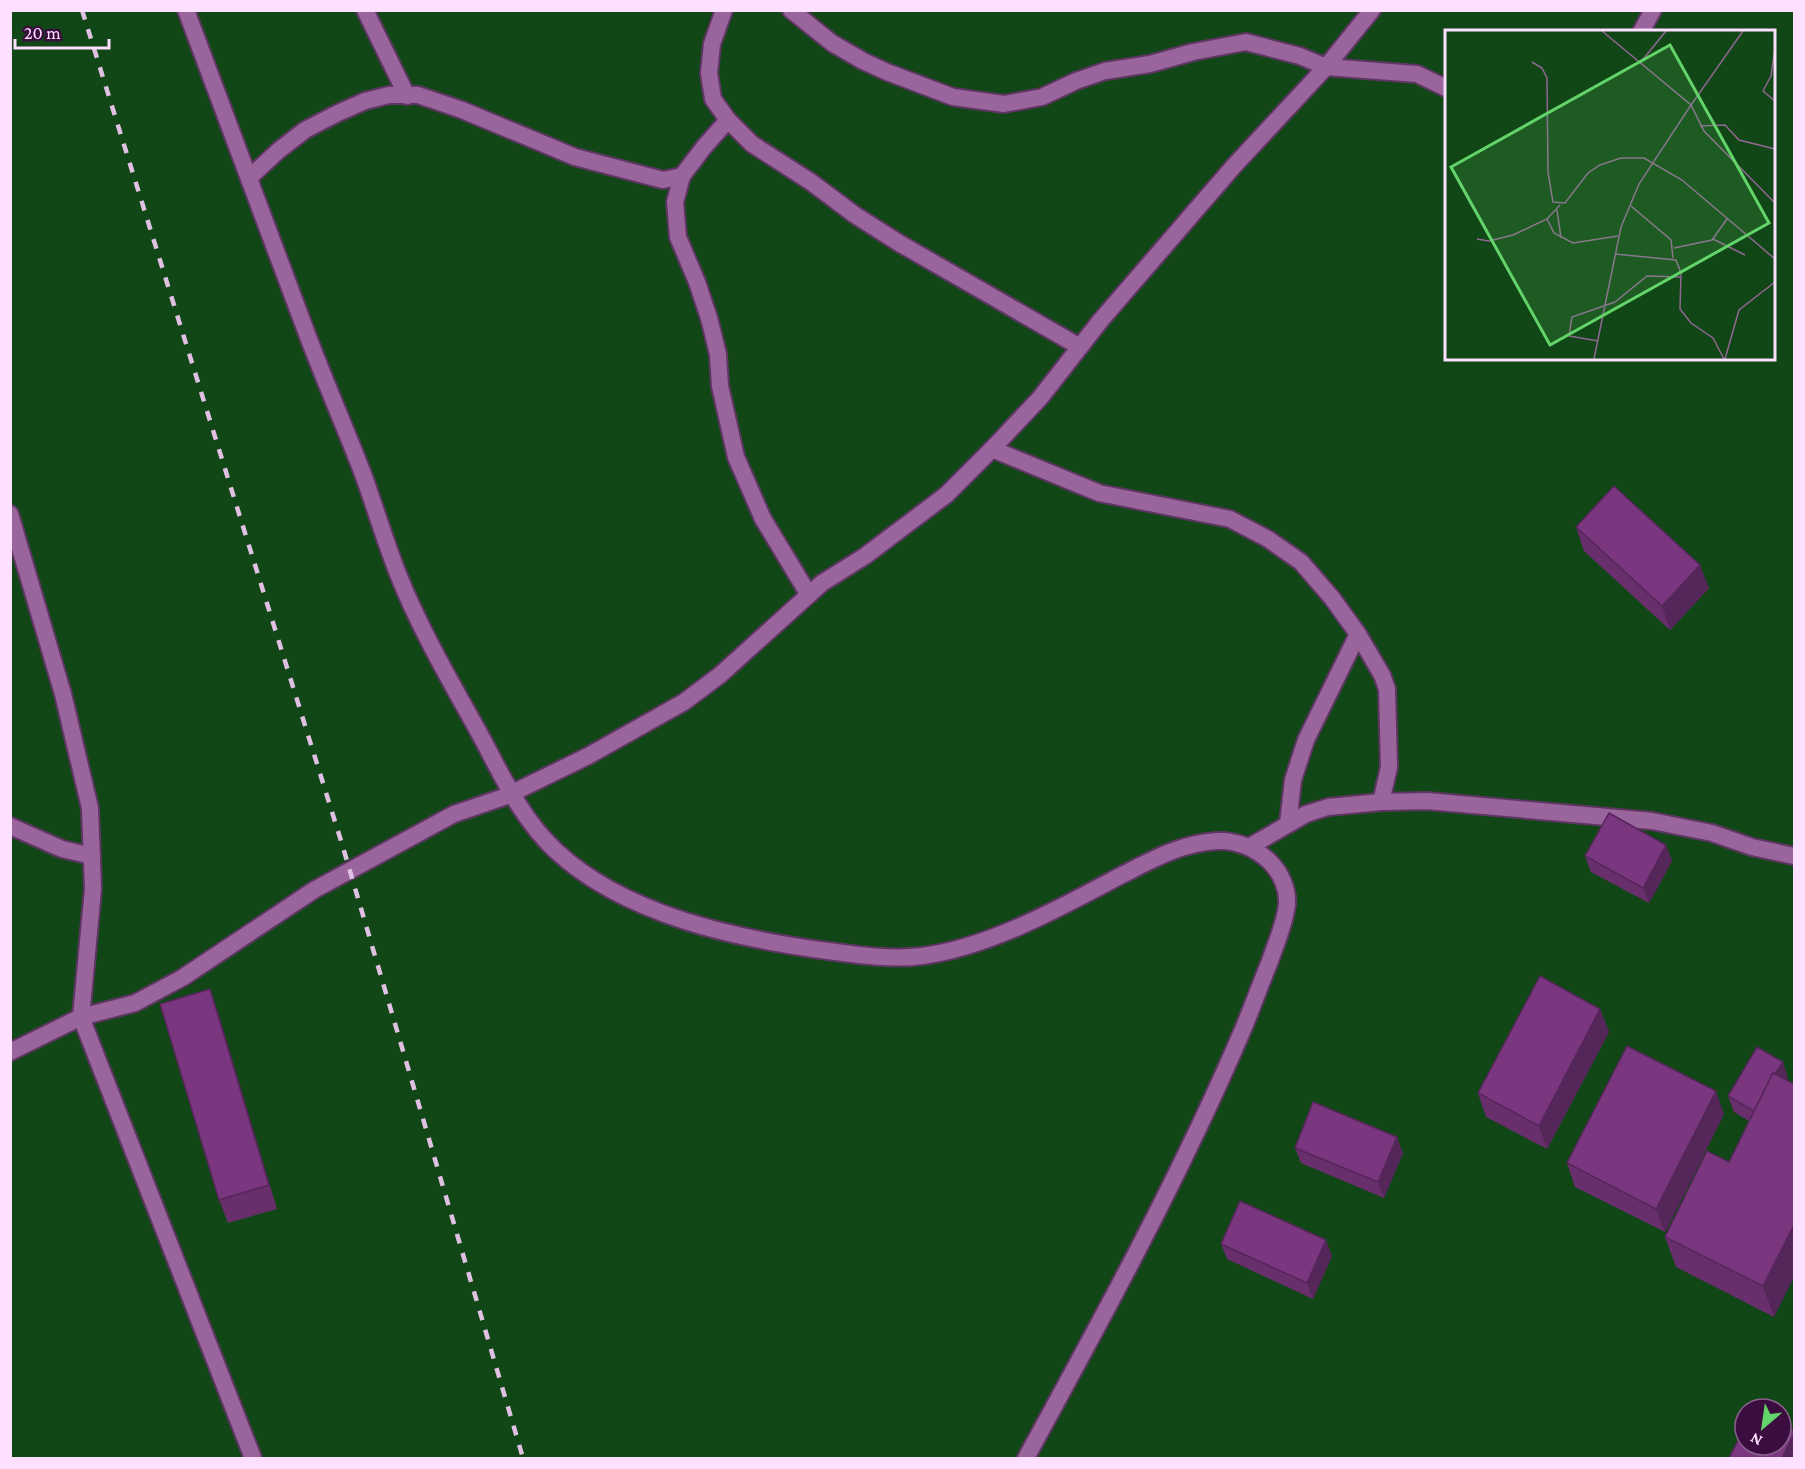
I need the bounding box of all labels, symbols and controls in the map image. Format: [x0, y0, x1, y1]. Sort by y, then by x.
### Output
scale bar [15, 12, 110, 50]
text: 20 m [24, 23, 61, 43]
inset map [1445, 30, 1775, 360]
north arrow [1733, 1397, 1793, 1457]
text: N [1747, 1430, 1765, 1450]

